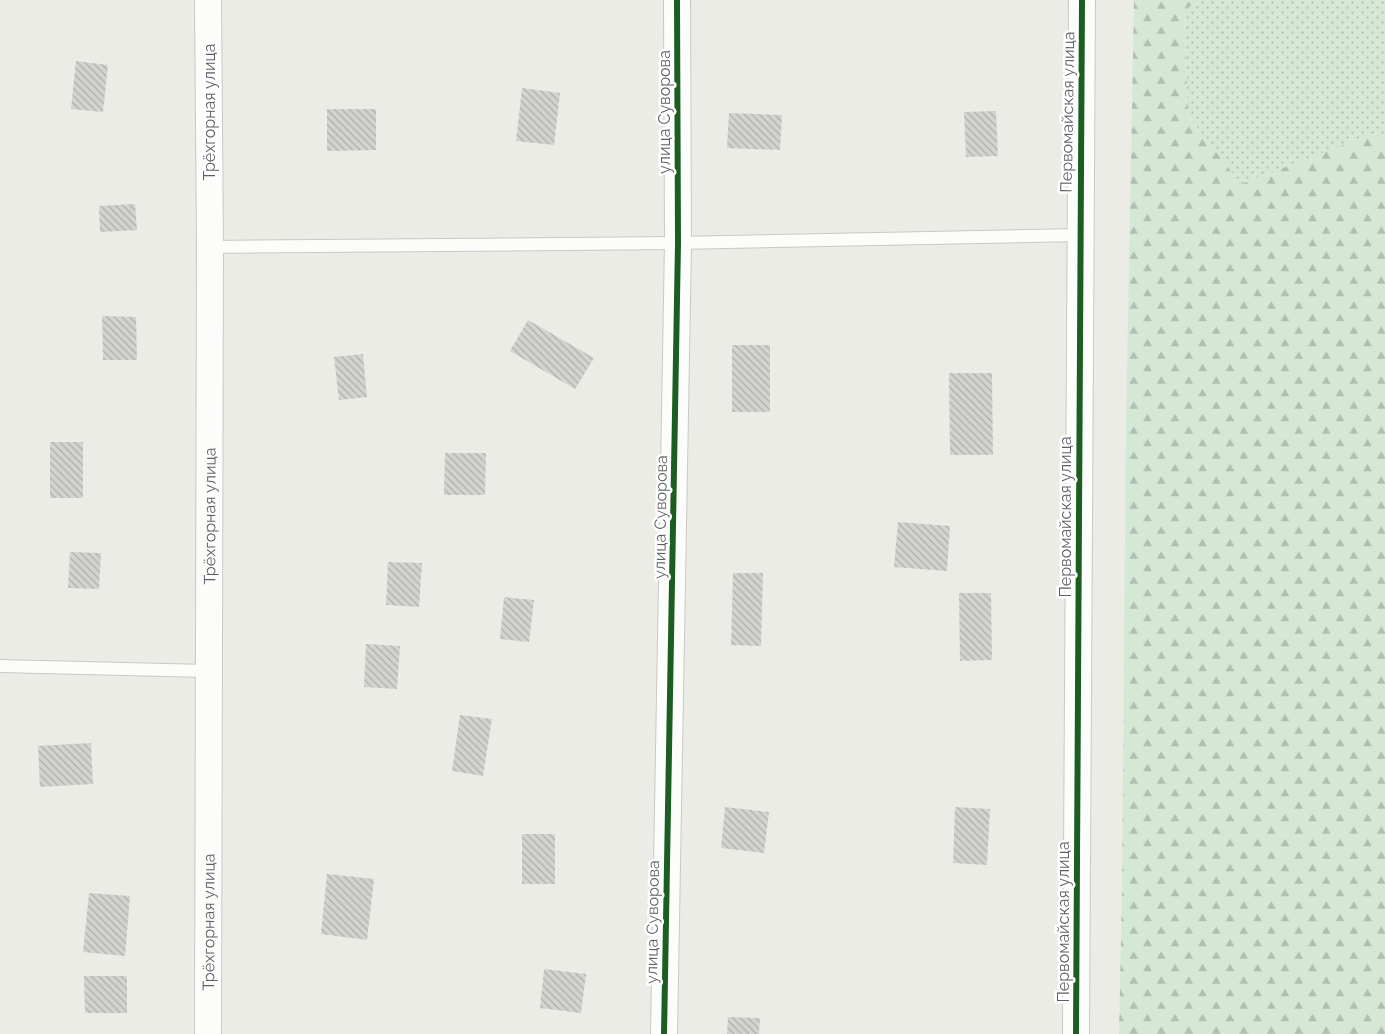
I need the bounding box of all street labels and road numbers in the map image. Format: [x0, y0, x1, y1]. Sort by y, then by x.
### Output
street label: Первомайская улица [1057, 31, 1078, 193]
street label: Трёхгорная улица [200, 44, 219, 180]
street label: улица Суворова [655, 50, 674, 174]
street label: Первомайская улица [1056, 436, 1075, 598]
street label: Трёхгорная улица [200, 448, 219, 584]
street label: улица Суворова [650, 455, 671, 579]
street label: Первомайская улица [1054, 841, 1073, 1003]
street label: Трёхгорная улица [199, 854, 218, 990]
street label: улица Суворова [642, 860, 663, 984]

